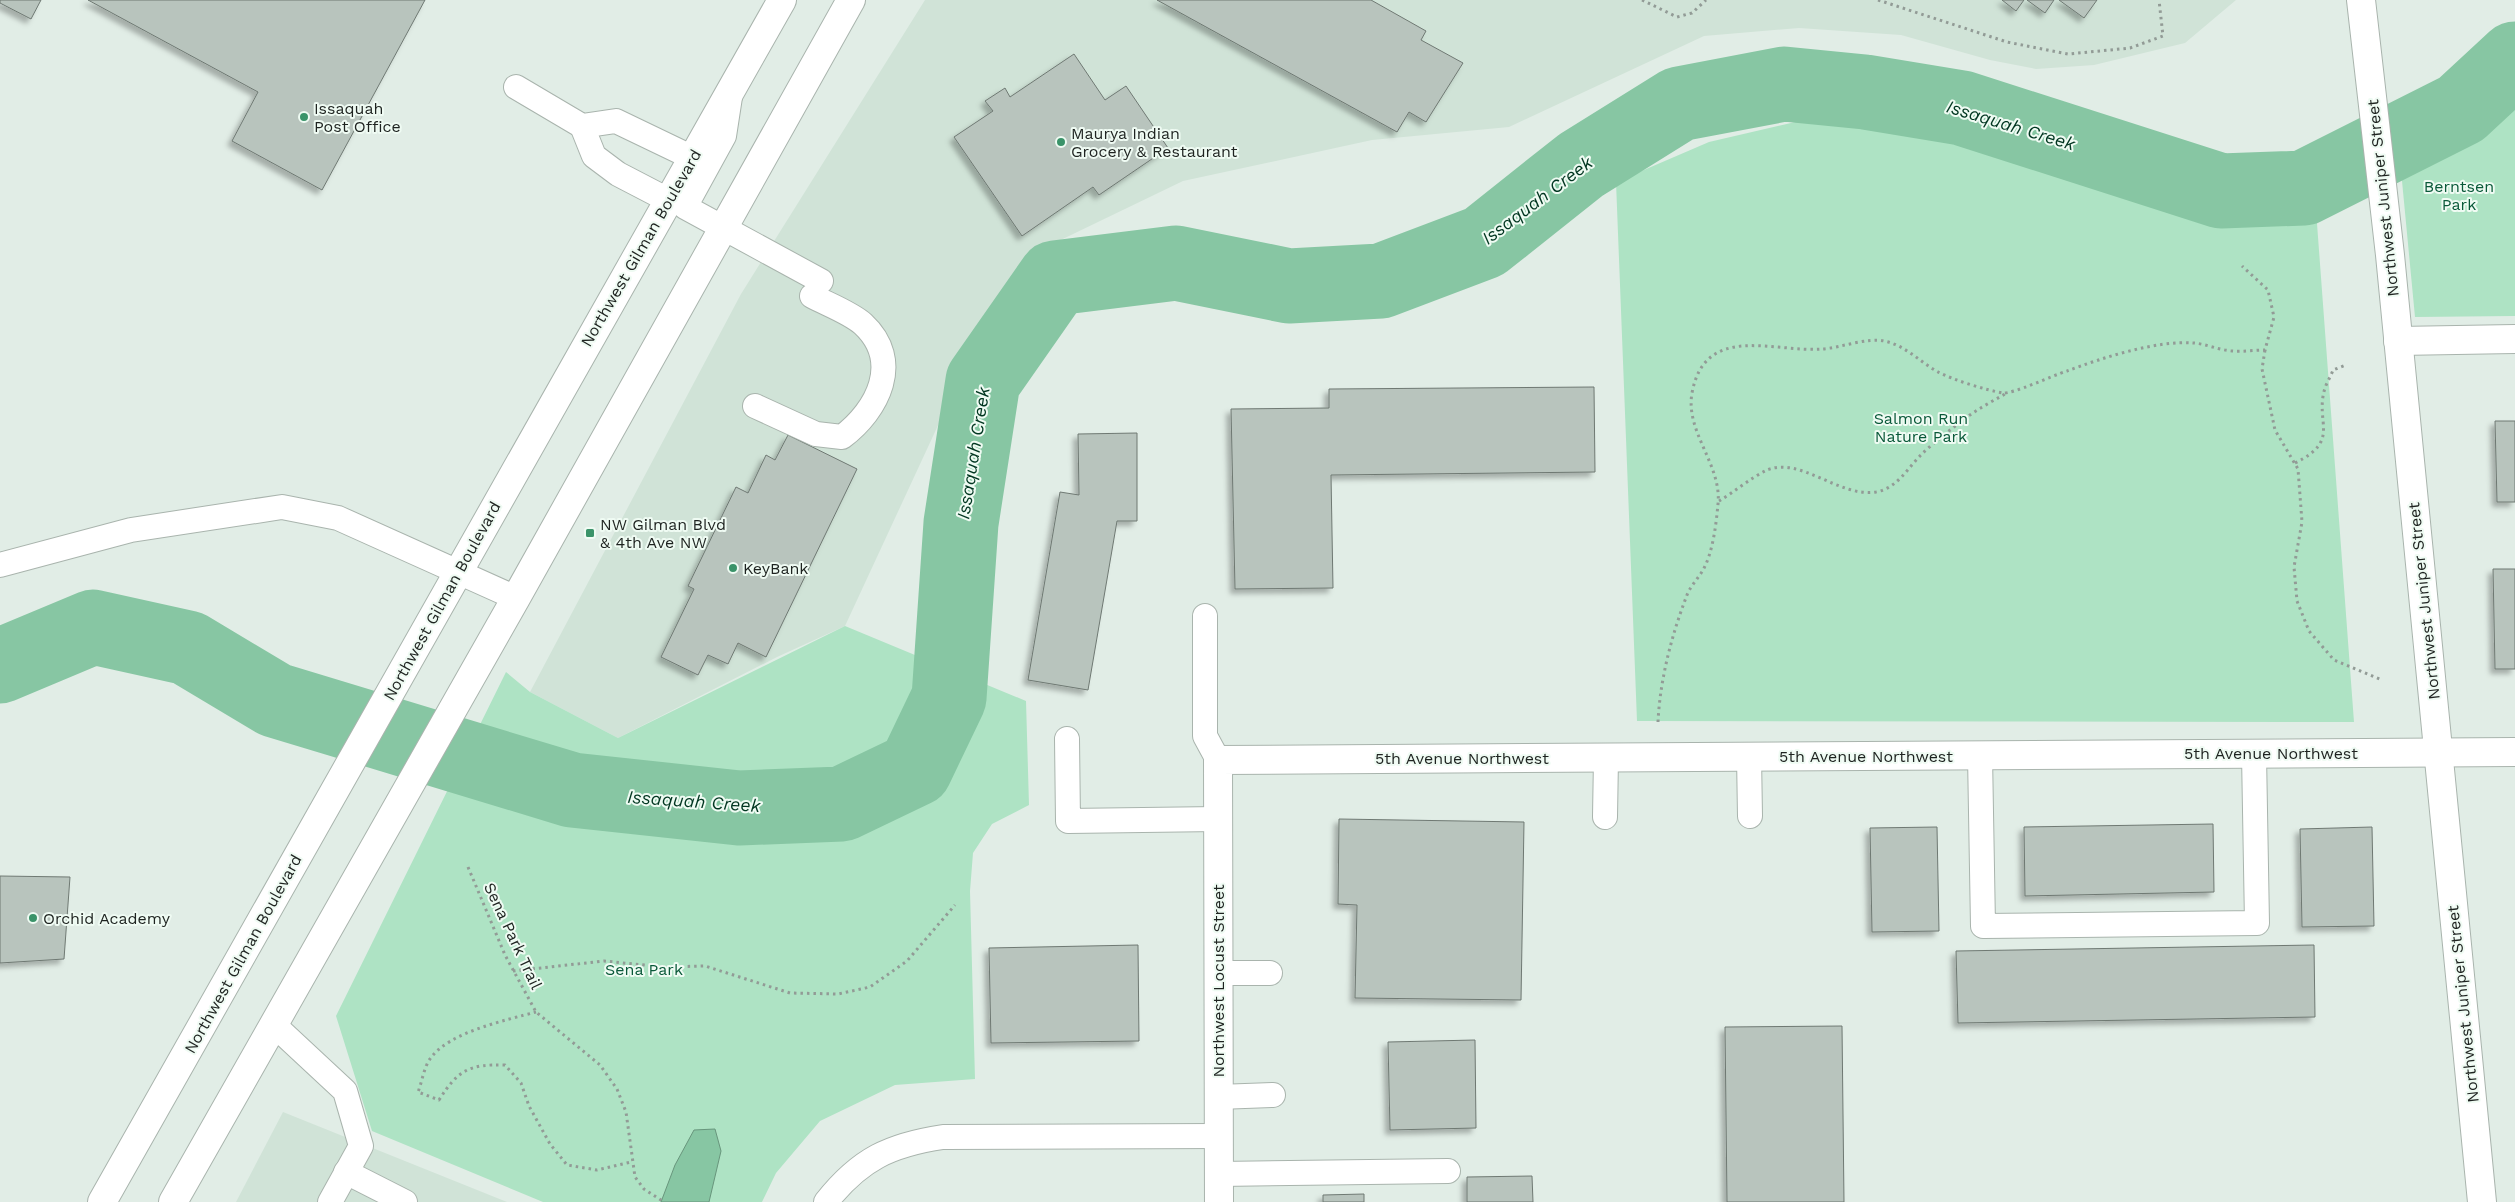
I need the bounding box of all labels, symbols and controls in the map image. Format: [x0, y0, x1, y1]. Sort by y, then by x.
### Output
water label: Issaquah Creek [1944, 95, 2079, 155]
street label: Northwest Juniper Street [2363, 98, 2403, 298]
place label: Issaquah Post Office [314, 99, 401, 136]
marker: Issaquah Post Office [298, 111, 310, 123]
place label: Maurya Indian Grocery & Restaurant [1071, 124, 1238, 161]
marker: Maurya Indian Grocery & Restaurant [1055, 136, 1067, 148]
street label: Northwest Gilman Boulevard [577, 146, 705, 350]
water label: Issaquah Creek [1477, 151, 1598, 249]
park label: Berntsen Park [2424, 177, 2494, 214]
water label: Issaquah Creek [952, 384, 994, 521]
park label: Salmon Run Nature Park [1874, 409, 1968, 446]
street label: Northwest Gilman Boulevard [379, 498, 505, 704]
street label: Northwest Juniper Street [2404, 501, 2444, 701]
place label: NW Gilman Blvd & 4th Ave NW [600, 515, 726, 552]
marker: NW Gilman Blvd & 4th Ave NW [584, 527, 596, 539]
place label: KeyBank [743, 559, 808, 578]
marker: KeyBank [727, 562, 739, 574]
street label: 5th Avenue Northwest [2184, 744, 2358, 763]
street label: 5th Avenue Northwest [1779, 747, 1953, 766]
street label: 5th Avenue Northwest [1375, 749, 1549, 768]
water label: Issaquah Creek [627, 786, 762, 816]
street label: Northwest Gilman Boulevard [180, 851, 306, 1057]
street label: Sena Park Trail [480, 880, 546, 993]
street label: Northwest Locust Street [1209, 884, 1228, 1078]
street label: Northwest Juniper Street [2443, 904, 2483, 1104]
place label: Orchid Academy [43, 909, 171, 928]
marker: Orchid Academy [27, 912, 39, 924]
park label: Sena Park [605, 960, 683, 979]

